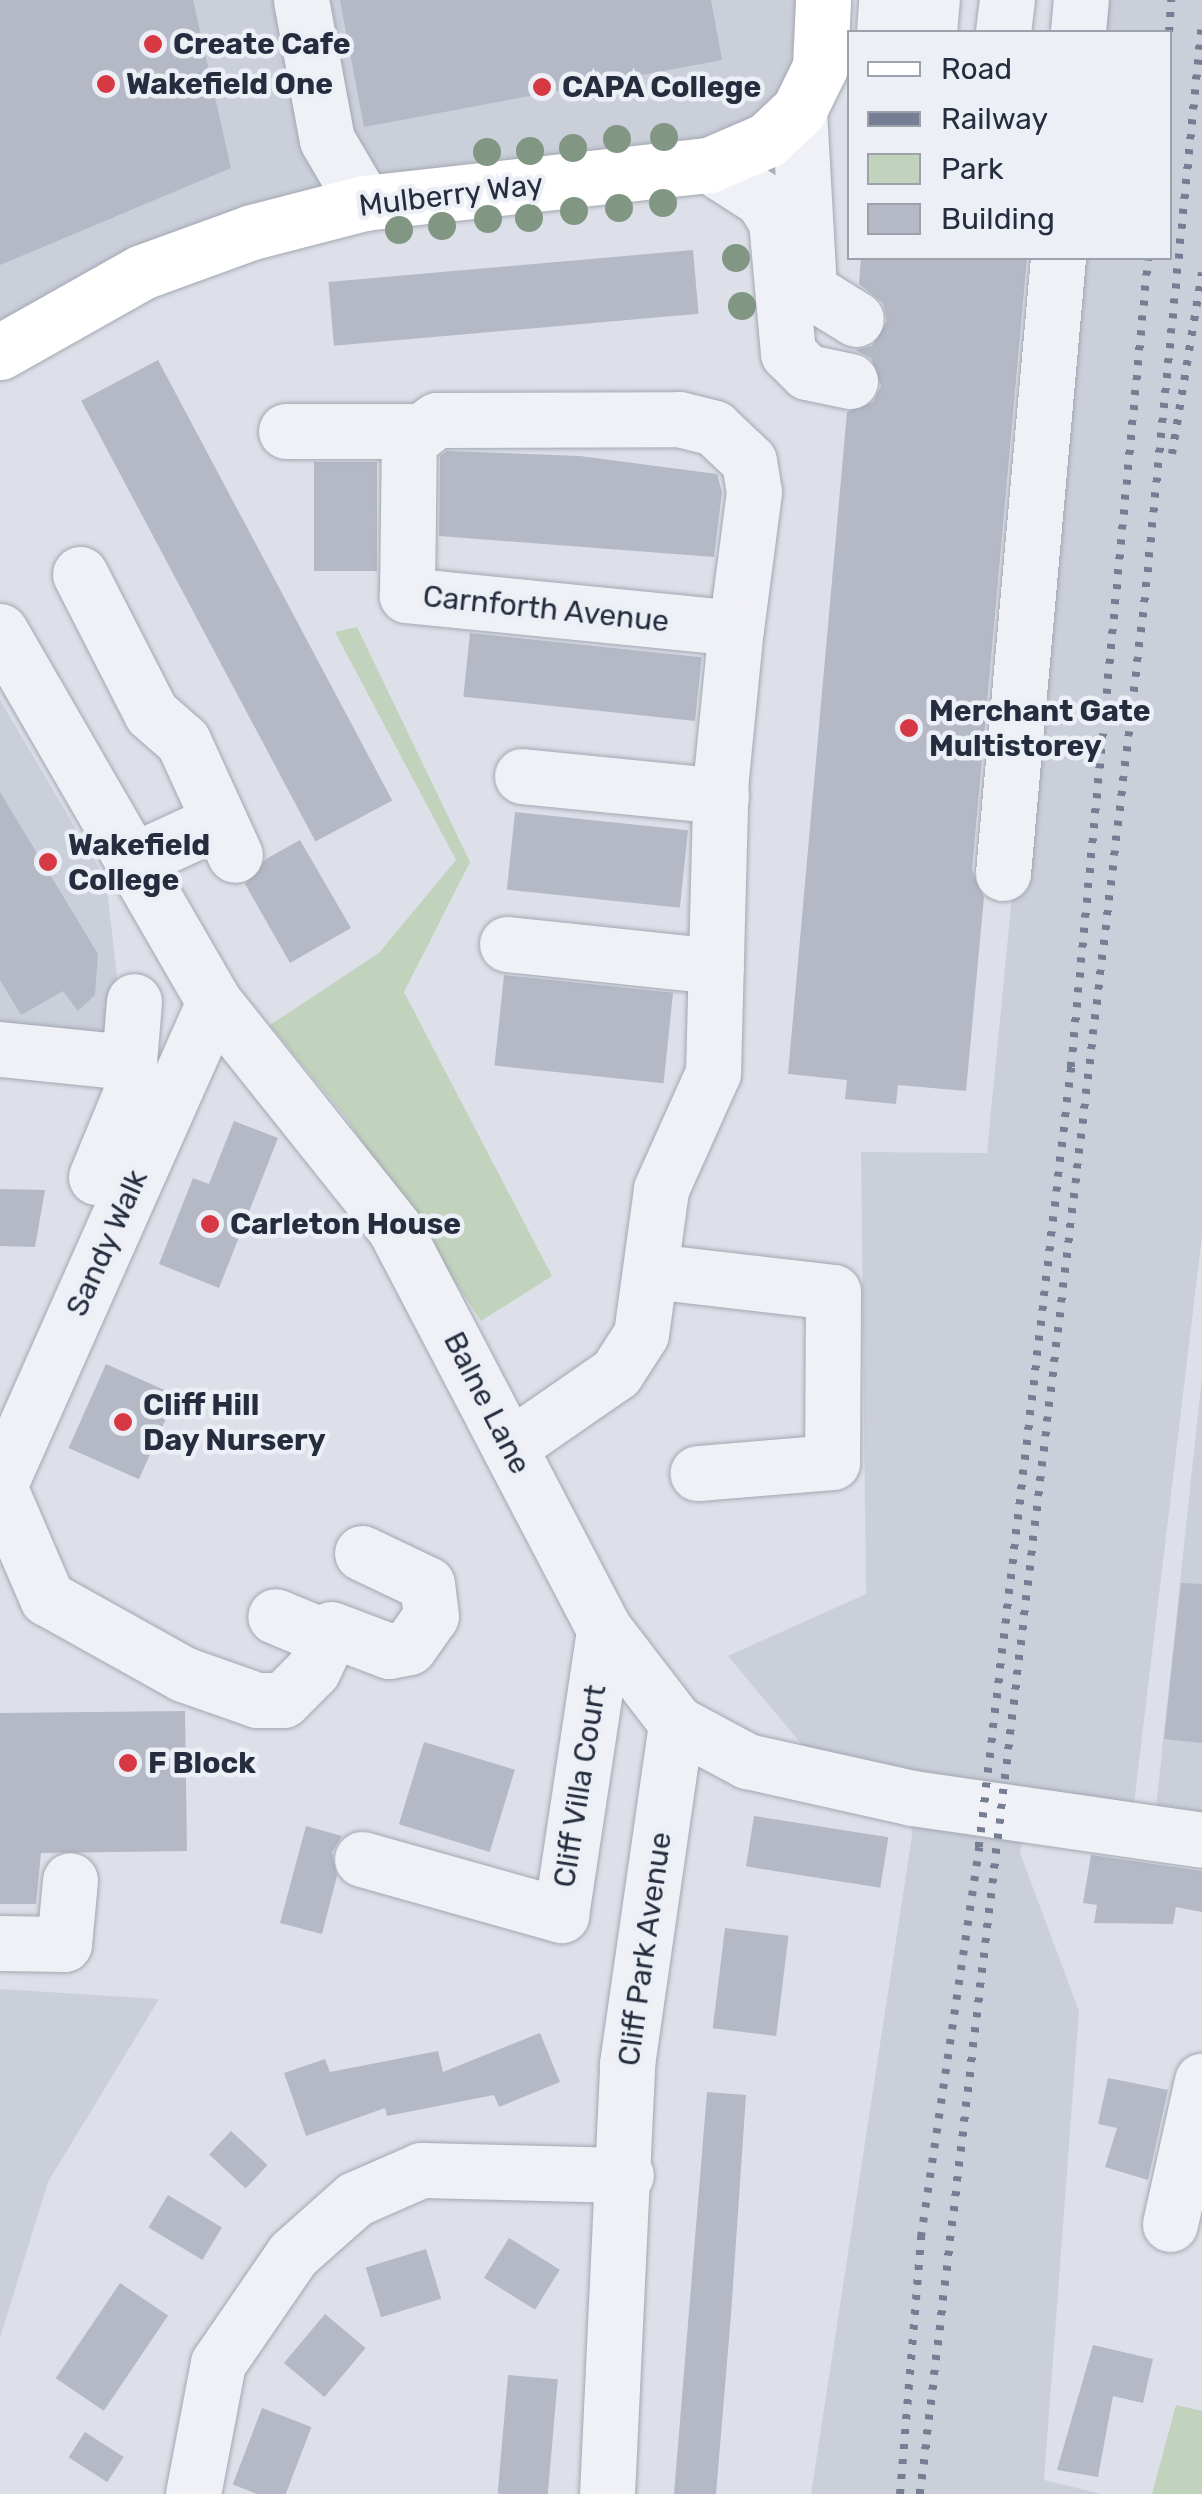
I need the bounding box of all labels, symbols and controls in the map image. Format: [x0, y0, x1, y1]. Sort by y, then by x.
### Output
place label: Create Cafe [173, 26, 351, 62]
legend [847, 30, 1172, 260]
marker: Create Cafe [142, 33, 164, 55]
text: Road [941, 51, 1012, 87]
place label: Wakefield One [126, 66, 333, 102]
place label: CAPA College [562, 69, 762, 105]
marker: Wakefield One [95, 73, 117, 95]
marker: CAPA College [531, 76, 553, 98]
text: Railway [941, 101, 1048, 137]
text: Park [941, 151, 1003, 187]
street label: Mulberry Way [356, 166, 546, 224]
text: Building [941, 201, 1055, 237]
street label: Carnforth Avenue [421, 578, 671, 640]
place label: Merchant Gate Multistorey [929, 693, 1151, 764]
marker: Merchant Gate Multistorey [898, 717, 920, 739]
place label: Wakefield College [68, 827, 210, 898]
marker: Wakefield College [37, 851, 59, 873]
street label: Sandy Walk [58, 1164, 156, 1322]
place label: Carleton House [230, 1206, 461, 1242]
marker: Carleton House [199, 1213, 221, 1235]
street label: Balne Lane [436, 1326, 538, 1480]
place label: Cliff Hill Day Nursery [143, 1387, 326, 1458]
marker: Cliff Hill Day Nursery [112, 1411, 134, 1433]
street label: Cliff Villa Court [546, 1681, 614, 1891]
place label: F Block [148, 1745, 256, 1781]
marker: F Block [117, 1752, 139, 1774]
street label: Cliff Park Avenue [611, 1829, 679, 2069]

